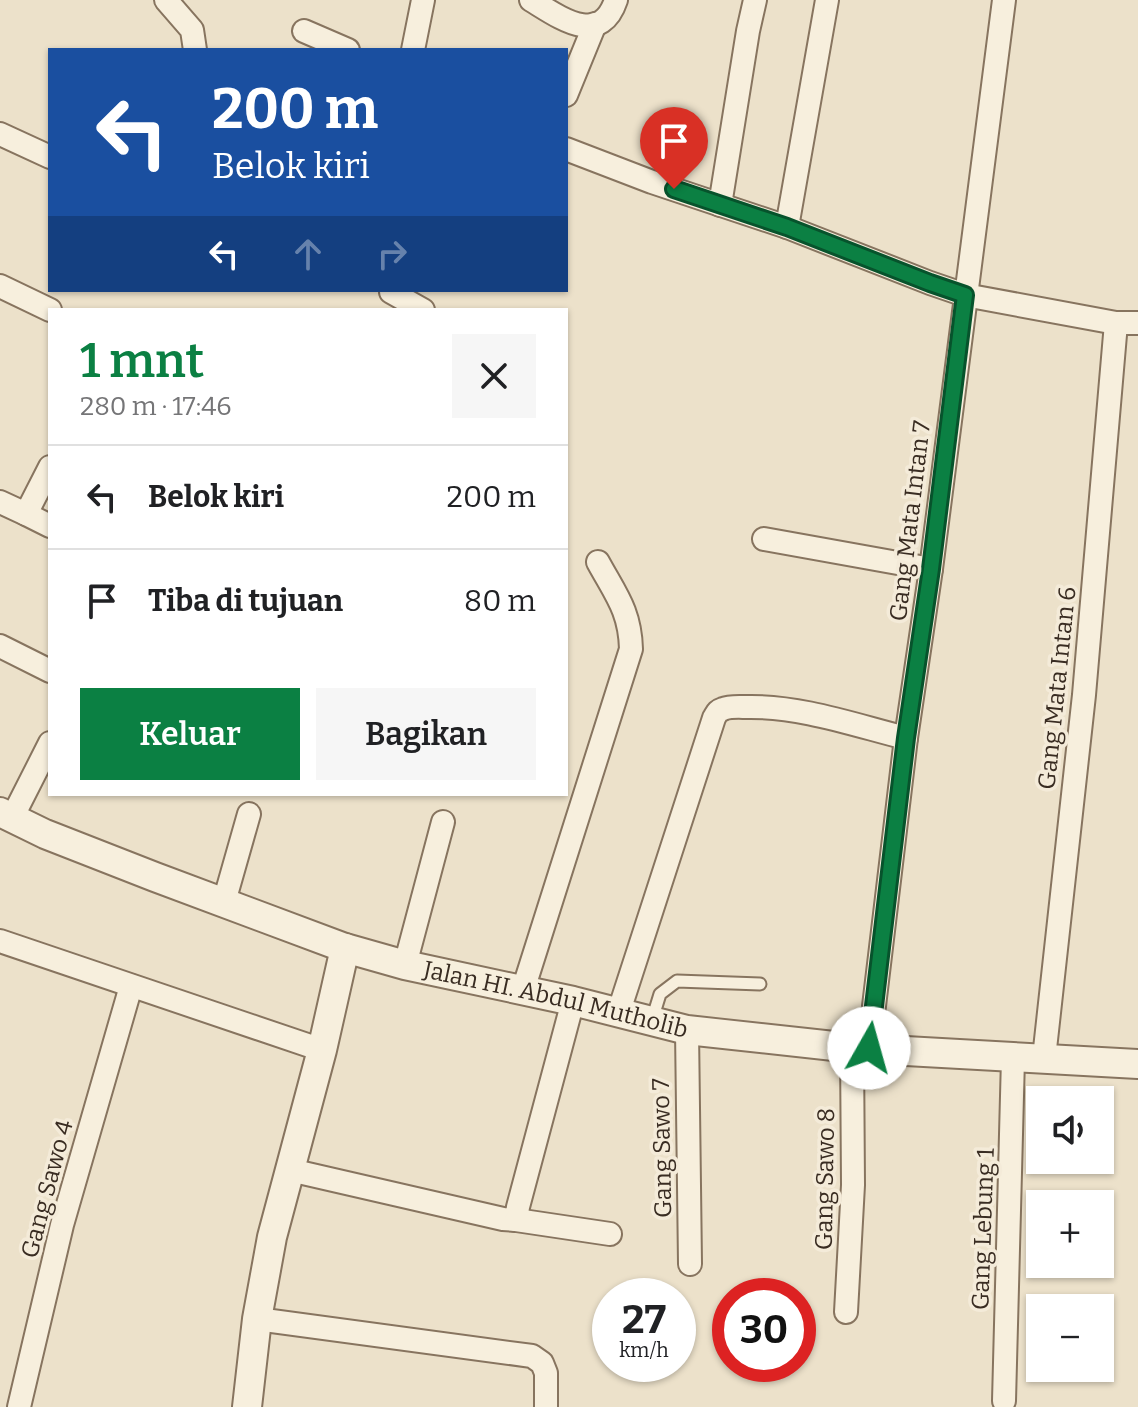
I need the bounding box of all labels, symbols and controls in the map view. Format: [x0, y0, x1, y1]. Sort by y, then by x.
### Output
text: 200 m [212, 76, 378, 143]
icon: left [80, 80, 184, 184]
pin [640, 107, 708, 189]
icon: arrive [652, 119, 696, 163]
text: Belok kiri [212, 144, 370, 188]
icon: left [202, 232, 246, 276]
icon: ahead [286, 232, 330, 276]
icon: right [370, 232, 414, 276]
text: 1 mnt [80, 332, 204, 390]
button: close [452, 334, 536, 418]
text: 280 m · 17:46 [80, 391, 232, 422]
street label: Gang Mata Intan 7 [884, 419, 936, 623]
icon: left [80, 475, 124, 519]
text: Belok kiri [148, 479, 284, 515]
text: 200 m [447, 479, 536, 515]
icon: arrive [80, 579, 124, 623]
text: Tiba di tujuan [148, 583, 343, 619]
text: 80 m [464, 583, 536, 619]
street label: Gang Mata Intan 6 [1032, 585, 1082, 791]
button: Keluar [80, 688, 300, 780]
button: Bagikan [316, 688, 536, 780]
street label: Jalan HI. Abdul Mutholib [420, 955, 691, 1044]
position arrow [827, 1006, 911, 1090]
street label: Gang Sawo 7 [647, 1078, 677, 1218]
map controls [1026, 1086, 1114, 1382]
button: sound [1026, 1086, 1114, 1174]
street label: Gang Sawo 8 [810, 1108, 840, 1250]
street label: Gang Sawo 4 [15, 1117, 79, 1261]
street label: Gang Lebung 1 [966, 1147, 1000, 1310]
button: + [1026, 1190, 1114, 1278]
speed limit sign: 30 [712, 1278, 816, 1382]
button: − [1026, 1294, 1114, 1382]
text: 27 [622, 1296, 666, 1344]
text: km/h [619, 1338, 669, 1362]

